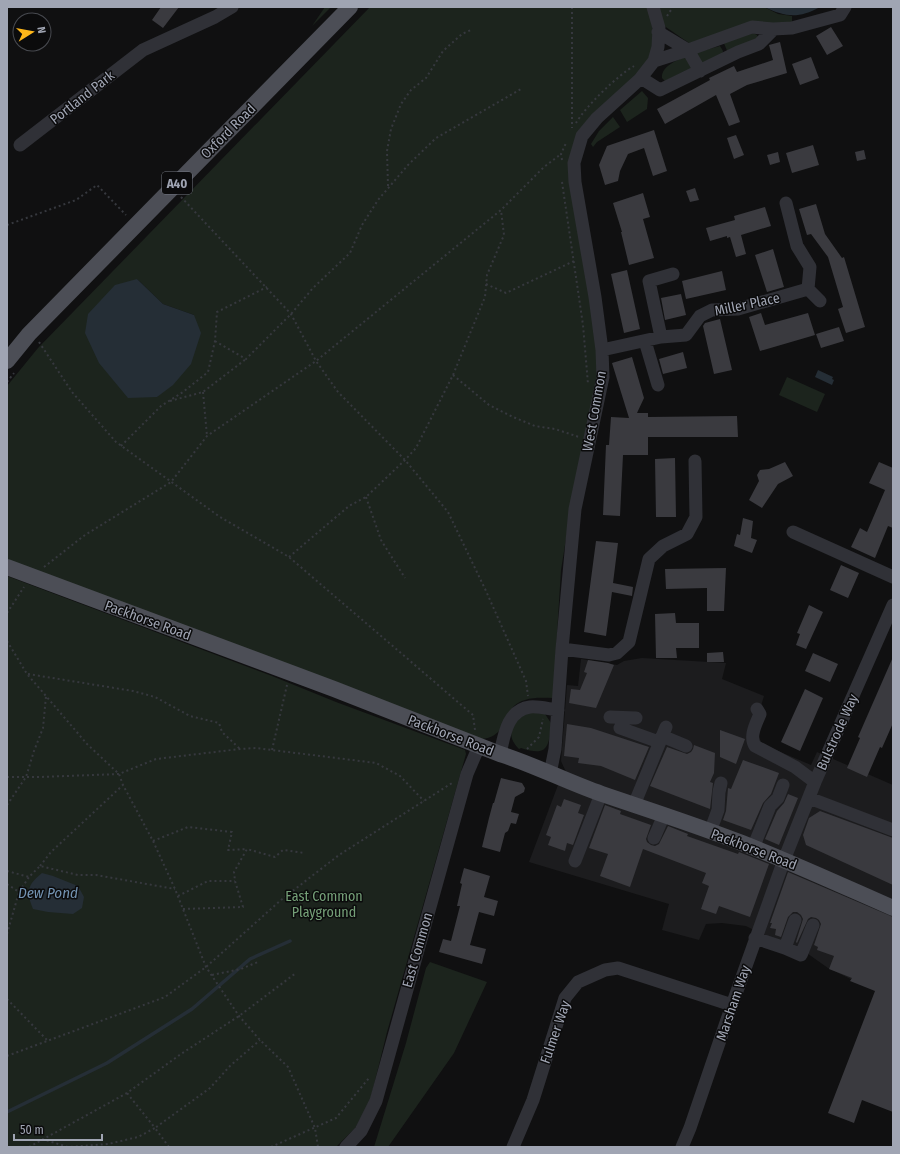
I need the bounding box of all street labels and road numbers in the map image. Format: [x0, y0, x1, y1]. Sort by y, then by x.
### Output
street label: Portland Park [47, 67, 118, 128]
street label: Oxford Road [197, 100, 259, 162]
road number: A40 [162, 172, 192, 194]
street label: Miller Place [713, 289, 781, 320]
street label: West Common [579, 369, 610, 453]
street label: Packhorse Road [102, 597, 193, 644]
street label: Bulstrode Way [813, 691, 862, 773]
street label: Packhorse Road [405, 711, 496, 760]
street label: Packhorse Road [708, 825, 799, 874]
street label: East Common [399, 911, 436, 990]
street label: Marsham Way [713, 962, 755, 1043]
street label: Fulmer Way [537, 998, 574, 1066]

